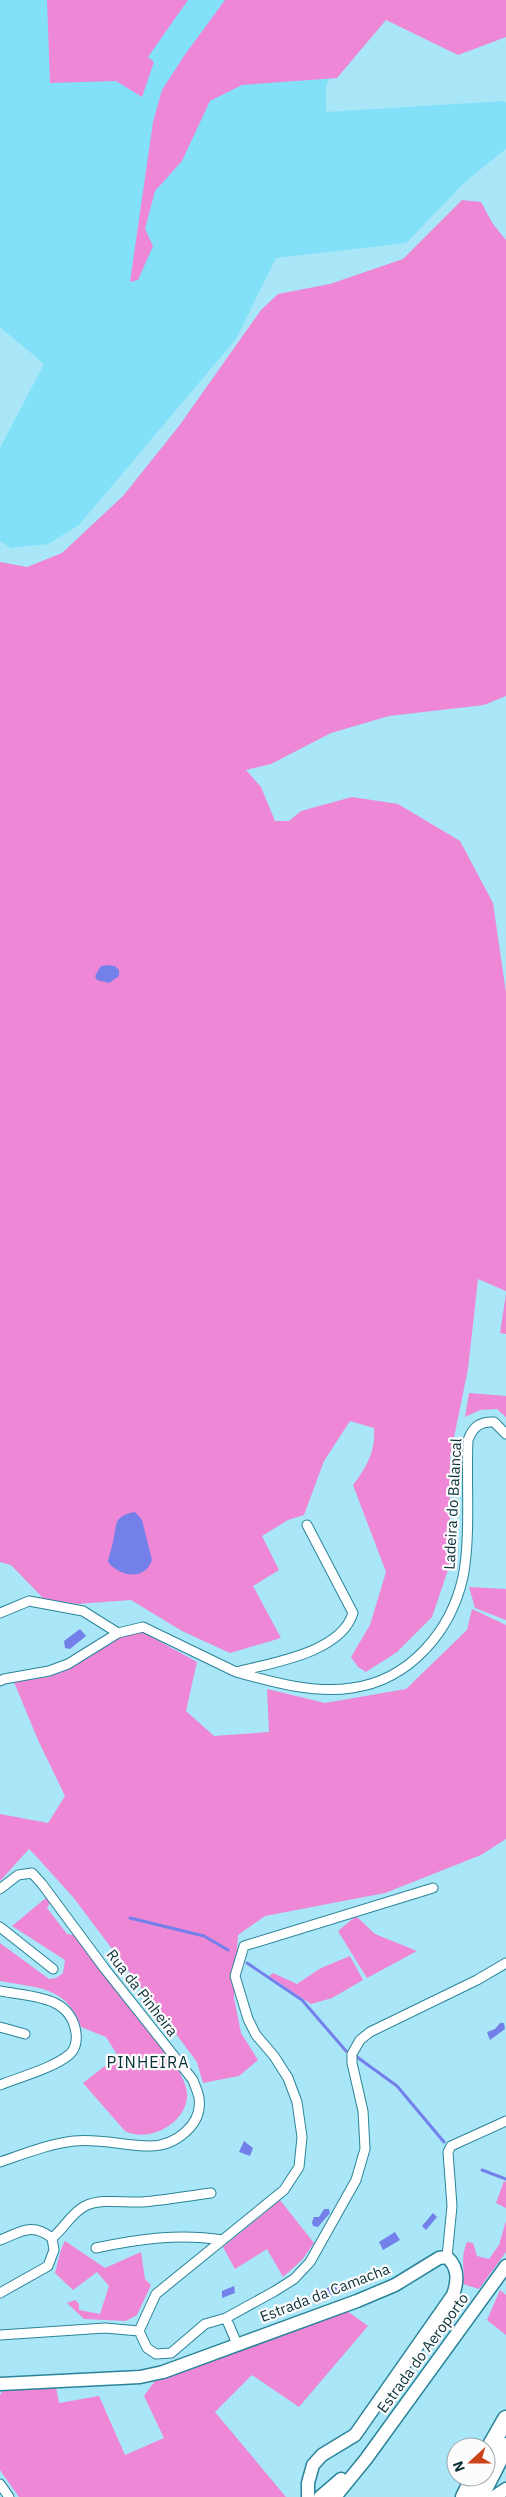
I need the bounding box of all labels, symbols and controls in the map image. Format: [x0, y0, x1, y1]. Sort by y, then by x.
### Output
street label: Ladeira do Balancal [440, 1438, 465, 1570]
street label: Rua da Pinheira [103, 1945, 182, 2040]
district label: PINHEIRA [107, 2052, 189, 2072]
street label: Estrada da Camacha [257, 2259, 392, 2326]
street label: Estrada do Aeroporto [373, 2289, 472, 2416]
north arrow [446, 2437, 496, 2487]
text: N [449, 2459, 469, 2475]

